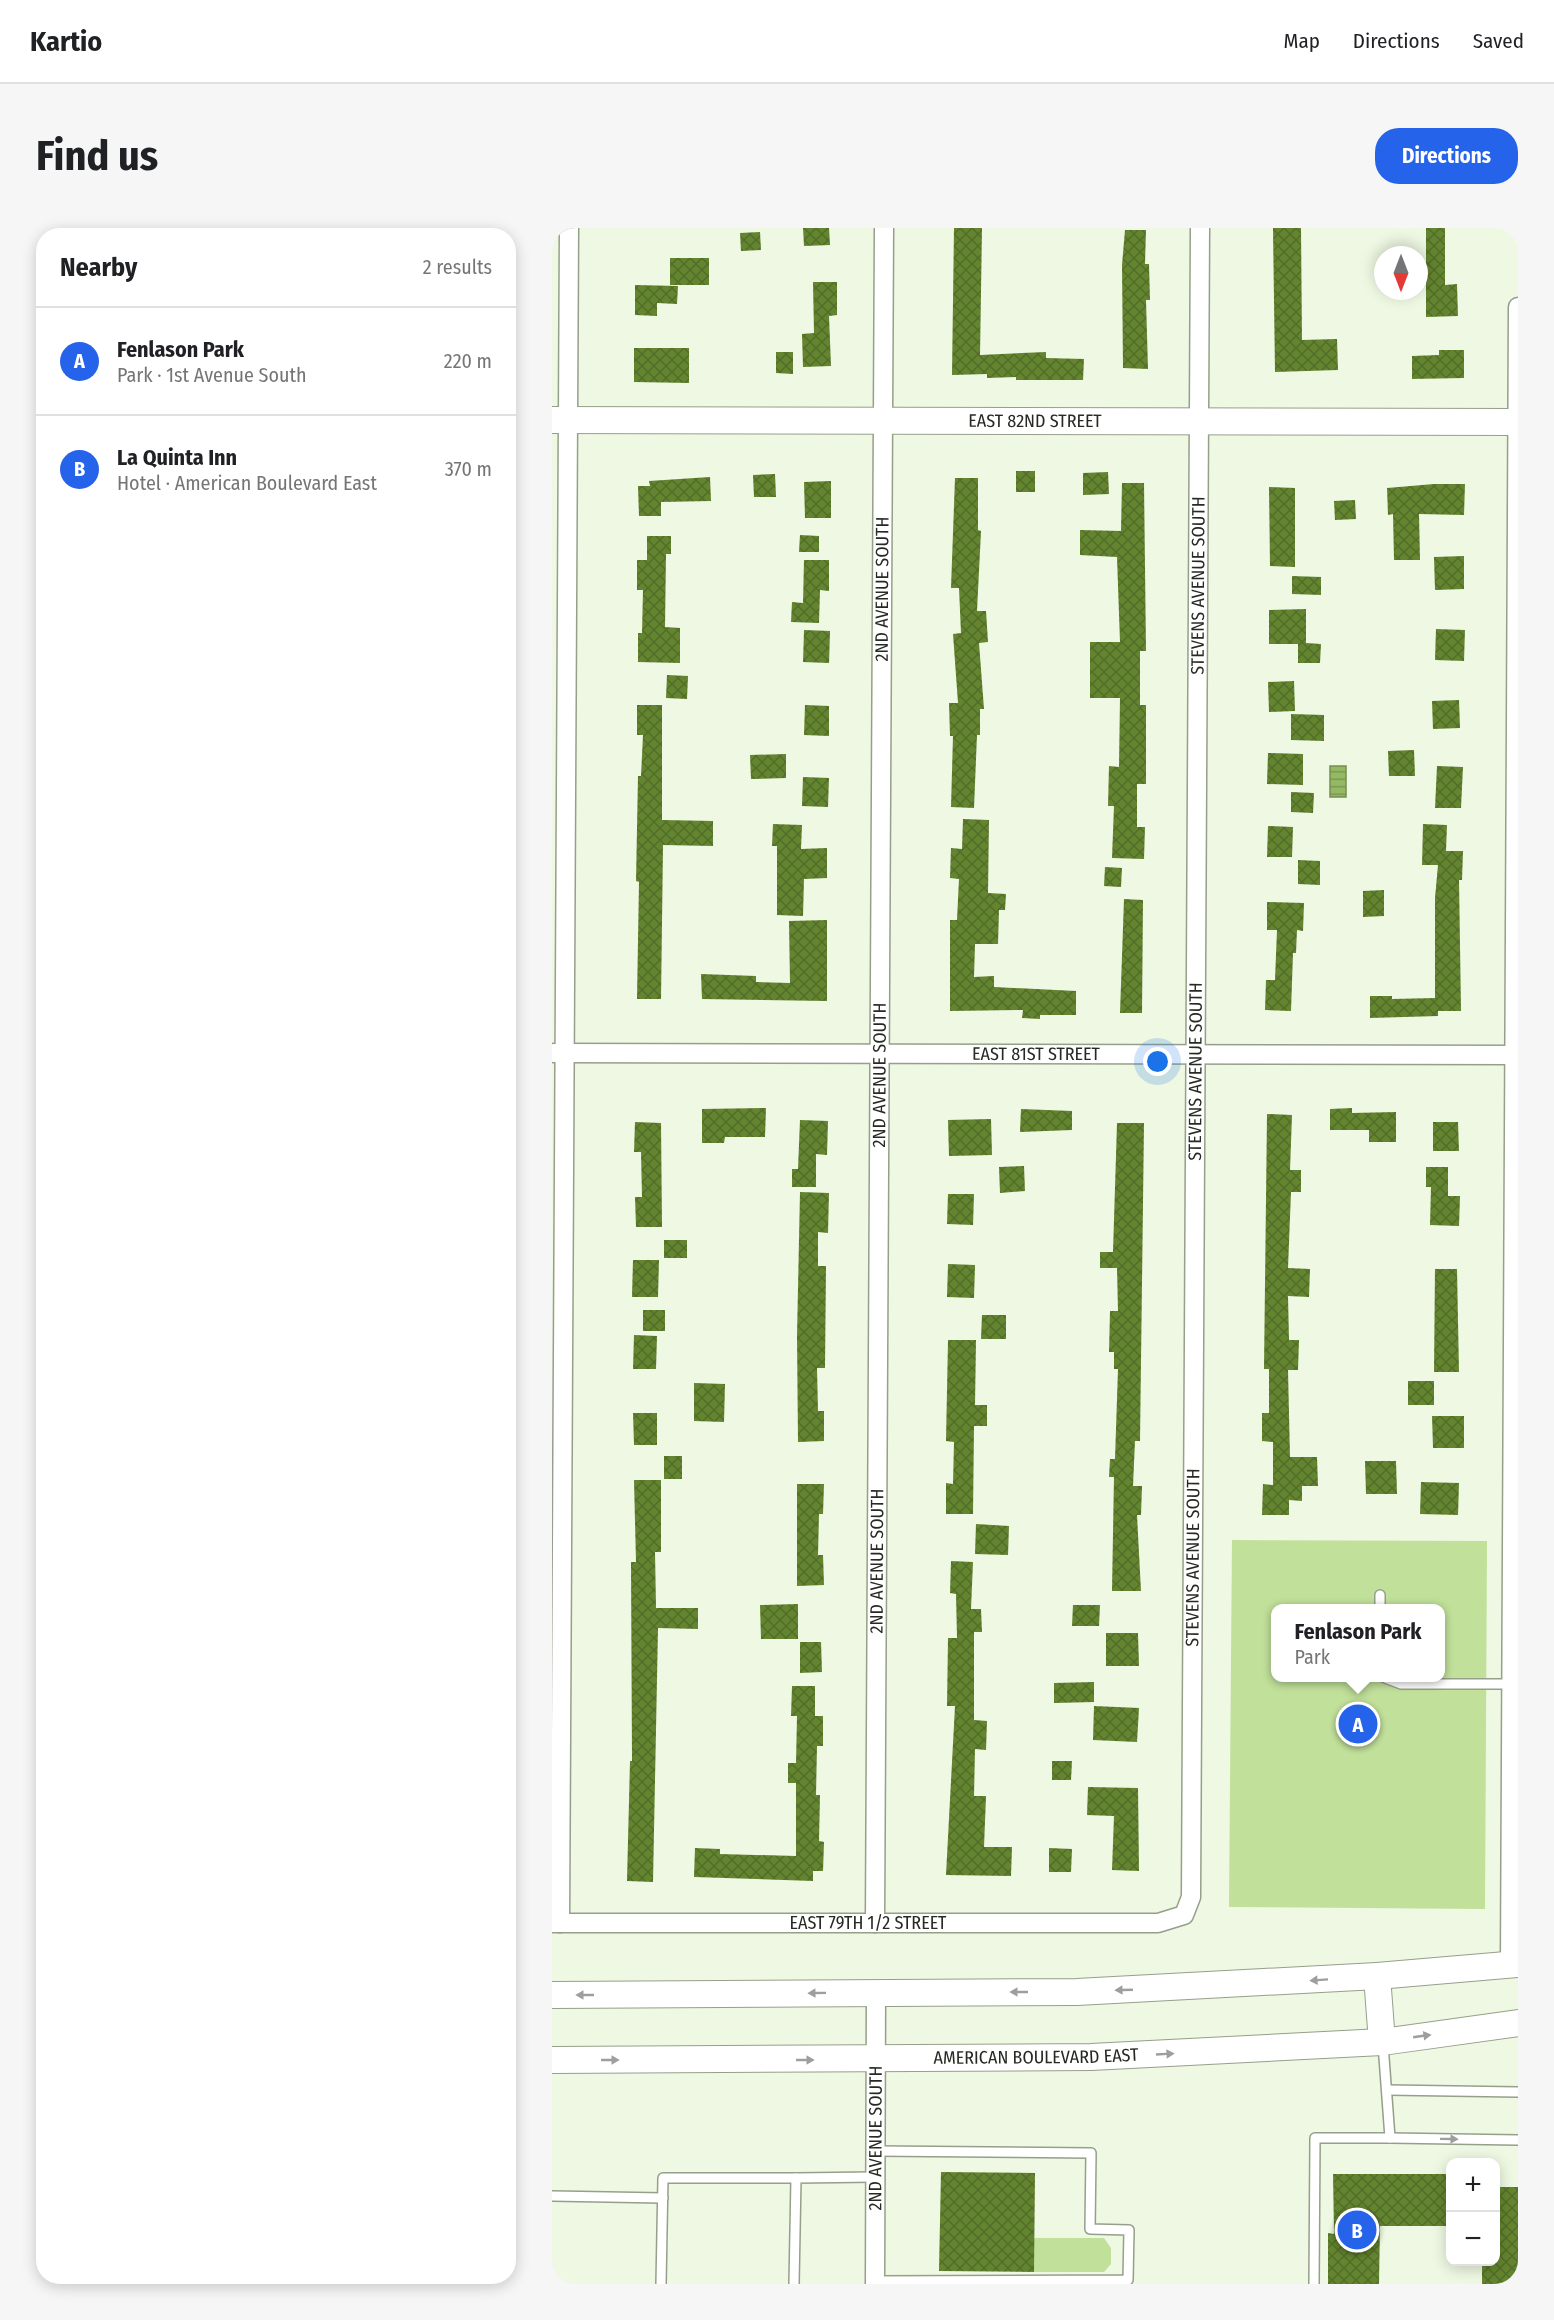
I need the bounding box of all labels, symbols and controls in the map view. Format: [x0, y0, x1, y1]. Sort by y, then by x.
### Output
text: Kartio [30, 25, 102, 58]
text: Map [1283, 28, 1320, 54]
text: Directions [1353, 28, 1440, 54]
text: Saved [1473, 28, 1524, 54]
button: Directions [1375, 128, 1518, 184]
text: Find us [36, 131, 158, 181]
north arrow [1374, 246, 1428, 300]
text: Nearby [60, 252, 137, 283]
text: 2 results [423, 255, 492, 279]
text: Fenlason Park [117, 336, 244, 363]
text: A [74, 349, 85, 373]
text: 220 m [444, 349, 492, 373]
text: Park · 1st Avenue South [117, 363, 307, 387]
street label: EAST 82ND STREET [968, 410, 1102, 432]
text: La Quinta Inn [117, 444, 237, 471]
text: B [74, 457, 85, 481]
text: 370 m [445, 457, 492, 481]
text: Hotel · American Boulevard East [117, 471, 377, 495]
street label: STEVENS AVENUE SOUTH [1187, 496, 1210, 675]
street label: 2ND AVENUE SOUTH [871, 517, 893, 661]
street label: STEVENS AVENUE SOUTH [1184, 982, 1207, 1161]
street label: 2ND AVENUE SOUTH [868, 1003, 891, 1147]
street label: EAST 81ST STREET [972, 1043, 1101, 1065]
your location [1143, 1047, 1172, 1076]
street label: STEVENS AVENUE SOUTH [1181, 1468, 1204, 1647]
street label: 2ND AVENUE SOUTH [866, 1489, 888, 1633]
popup [1271, 1604, 1445, 1682]
text: Fenlason Park [1295, 1618, 1421, 1645]
text: Park [1295, 1645, 1330, 1669]
pin: A [1338, 1702, 1378, 1746]
street label: EAST 79TH 1/2 STREET [790, 1912, 947, 1934]
one-way arrow [1309, 1975, 1328, 1984]
one-way arrow [1114, 1986, 1133, 1995]
one-way arrow [1009, 1987, 1028, 1997]
one-way arrow [808, 1988, 827, 1998]
one-way arrow [575, 1990, 594, 2000]
one-way arrow [1413, 2032, 1432, 2041]
street label: AMERICAN BOULEVARD EAST [933, 2044, 1140, 2069]
one-way arrow [1155, 2049, 1174, 2059]
one-way arrow [601, 2055, 620, 2065]
one-way arrow [796, 2055, 815, 2065]
street label: 2ND AVENUE SOUTH [864, 2066, 887, 2210]
one-way arrow [1439, 2134, 1458, 2144]
map controls [1446, 2158, 1500, 2266]
button: + [1446, 2158, 1500, 2212]
pin: B [1338, 2208, 1376, 2252]
button: − [1446, 2212, 1500, 2266]

